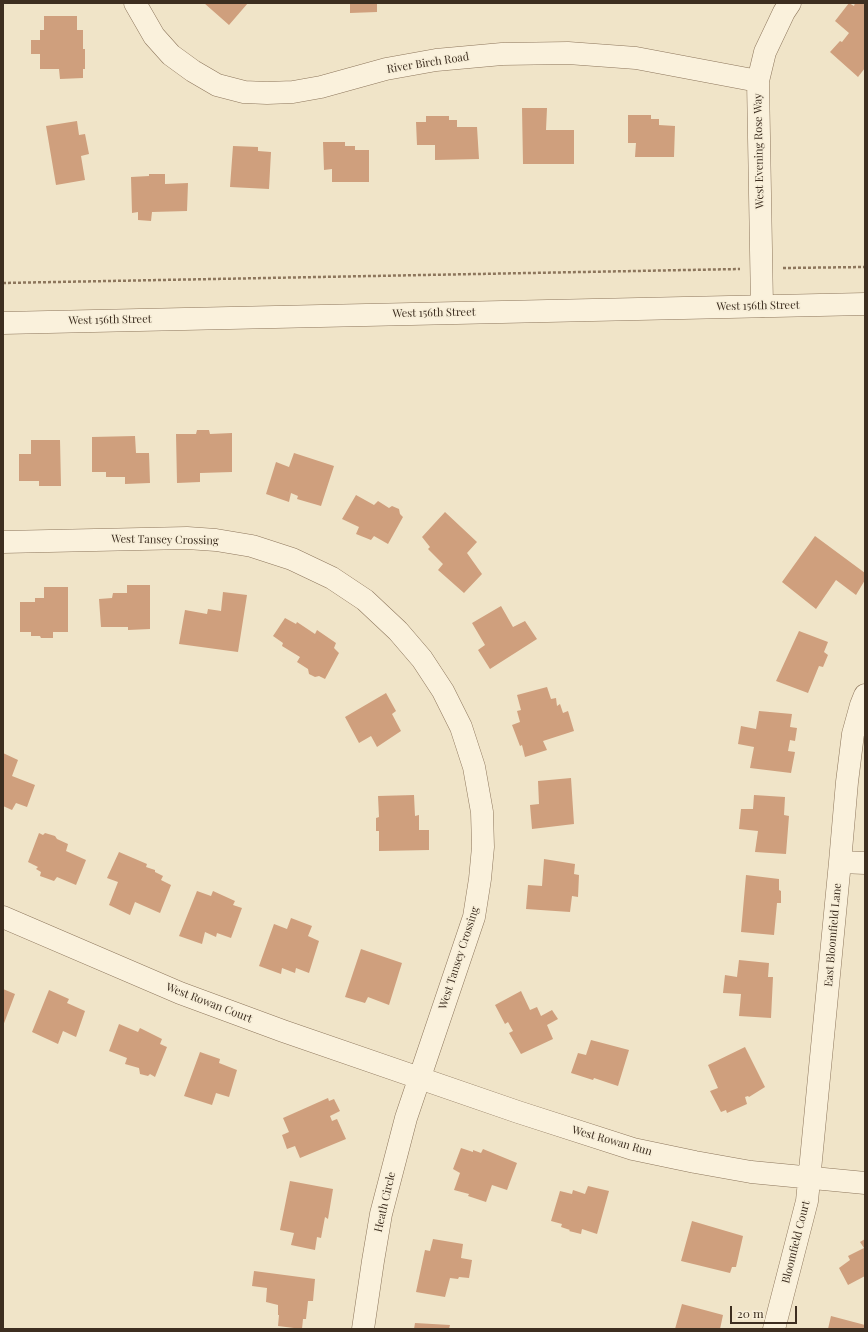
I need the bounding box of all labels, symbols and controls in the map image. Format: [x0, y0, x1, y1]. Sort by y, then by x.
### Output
street label: River Birch Road [386, 50, 470, 76]
street label: West Evening Rose Way [751, 93, 767, 209]
street label: West 156th Street [716, 299, 800, 313]
street label: West 156th Street [392, 306, 476, 320]
street label: West 156th Street [68, 313, 152, 327]
street label: West Tansey Crossing [111, 532, 219, 548]
street label: East Bloomfield Lane [822, 883, 844, 987]
street label: West Tansey Crossing [436, 905, 482, 1011]
street label: West Rowan Court [164, 980, 254, 1026]
street label: West Rowan Run [570, 1123, 654, 1159]
street label: Heath Circle [372, 1170, 398, 1234]
street label: Bloomfield Court [779, 1199, 813, 1285]
scale bar [732, 1298, 799, 1324]
text: 20 m [737, 1305, 764, 1321]

